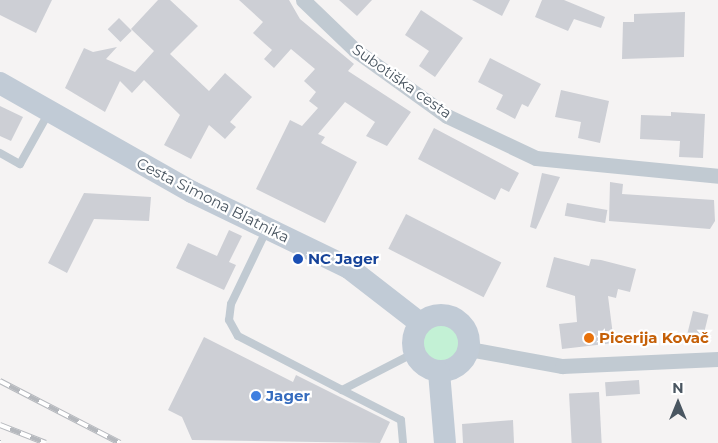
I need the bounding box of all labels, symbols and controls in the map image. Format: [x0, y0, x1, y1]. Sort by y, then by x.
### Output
street label: Subotiška cesta [349, 40, 455, 122]
street label: Cesta Simona Blatnika [134, 154, 292, 246]
place label: NC Jager [308, 250, 379, 268]
marker: NC Jager [292, 253, 304, 265]
place label: Picerija Kovač [599, 329, 709, 347]
marker: Picerija Kovač [583, 332, 595, 344]
north arrow [653, 378, 703, 428]
text: N [672, 379, 684, 397]
place label: Jager [266, 387, 310, 405]
marker: Jager [250, 390, 262, 402]

